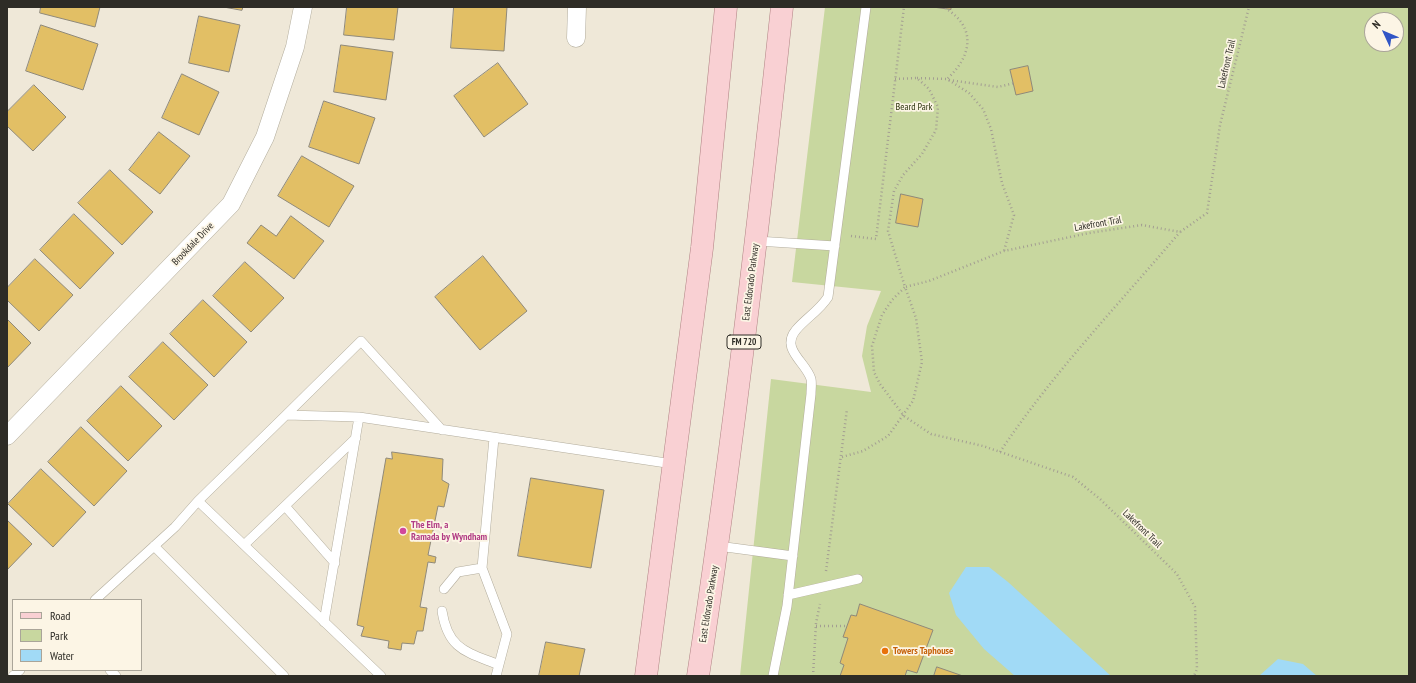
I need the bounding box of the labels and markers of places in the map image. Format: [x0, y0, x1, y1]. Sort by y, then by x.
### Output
place label: The Elm, a Ramada by Wyndham [411, 519, 487, 542]
marker: The Elm, a Ramada by Wyndham [398, 526, 408, 536]
place label: Towers Taphouse [893, 645, 953, 657]
marker: Towers Taphouse [880, 646, 890, 656]

